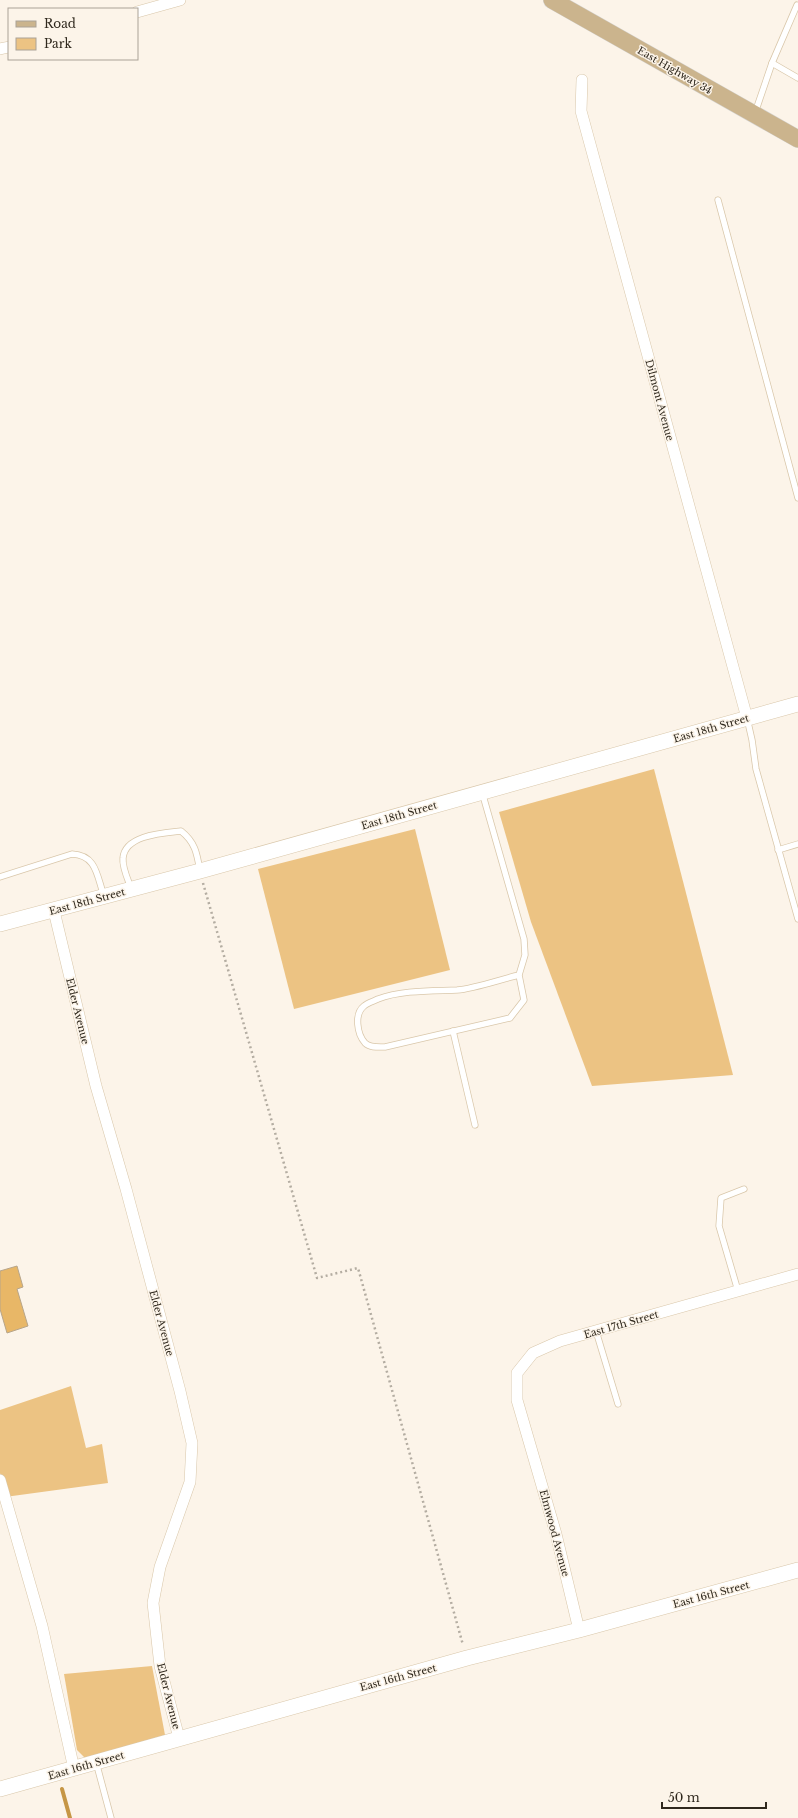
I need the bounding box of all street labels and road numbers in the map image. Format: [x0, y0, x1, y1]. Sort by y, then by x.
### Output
street label: East Highway 34 [635, 44, 715, 97]
street label: Dilmont Avenue [642, 358, 677, 443]
street label: East 18th Street [672, 711, 751, 745]
street label: East 18th Street [360, 798, 439, 832]
street label: East 18th Street [48, 885, 127, 918]
street label: Elder Avenue [63, 977, 92, 1046]
street label: Elder Avenue [146, 1289, 177, 1358]
street label: East 17th Street [582, 1308, 660, 1341]
street label: Elmwood Avenue [537, 1488, 572, 1578]
street label: East 16th Street [672, 1578, 751, 1611]
street label: East 16th Street [359, 1661, 438, 1694]
street label: Elder Avenue [154, 1662, 183, 1731]
street label: East 16th Street [47, 1748, 126, 1783]

